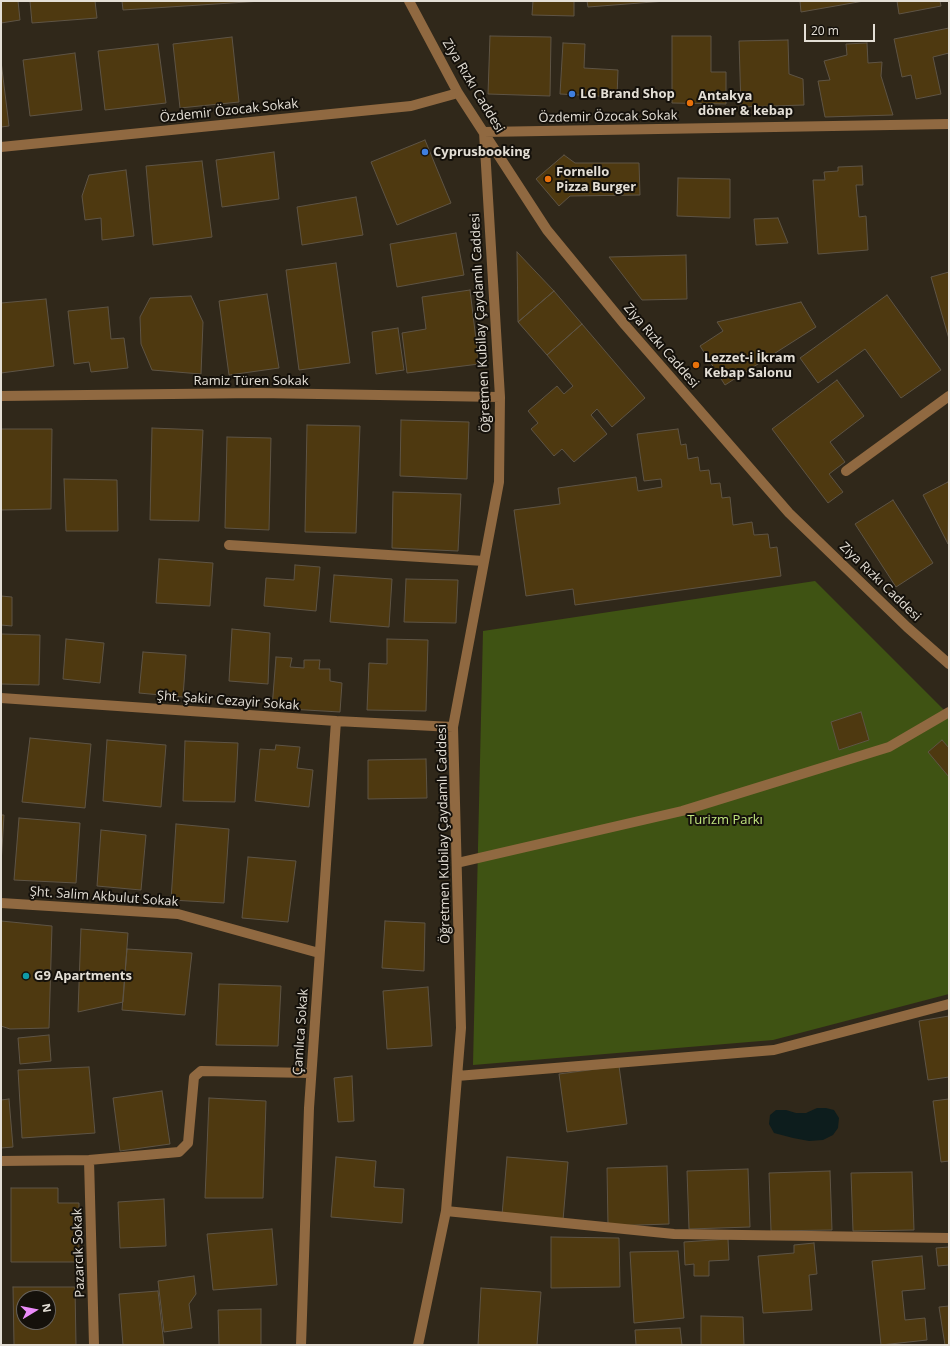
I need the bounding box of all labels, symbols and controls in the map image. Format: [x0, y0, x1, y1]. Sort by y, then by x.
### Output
scale bar [806, 16, 877, 42]
text: 20 m [811, 22, 839, 39]
street label: Ziya Rızkı Caddesi [439, 36, 507, 136]
place label: LG Brand Shop [580, 86, 675, 102]
place label: Antakya döner & kebap [698, 88, 793, 119]
marker: LG Brand Shop [567, 89, 577, 99]
street label: Özdemir Özocak Sokak [159, 96, 299, 126]
marker: Antakya döner & kebap [685, 98, 695, 108]
street label: Özdemir Özocak Sokak [538, 108, 678, 126]
place label: Cyprusbooking [433, 144, 530, 160]
marker: Cyprusbooking [420, 147, 430, 157]
place label: Fornello Pizza Burger [556, 164, 636, 195]
marker: Fornello Pizza Burger [543, 174, 553, 184]
street label: Öğretmen Kubilay Çaydamlı Caddesi [467, 213, 495, 433]
street label: Ziya Rızkı Caddesi [620, 301, 702, 391]
place label: Lezzet-i̇ İkram Kebap Salonu [704, 350, 795, 381]
marker: Lezzet-i̇ İkram Kebap Salonu [691, 360, 701, 370]
street label: Ramiz Türen Sokak [194, 373, 308, 389]
street label: Ziya Rızkı Caddesi [836, 539, 924, 625]
street label: Şht. Şakir Cezayir Sokak [156, 688, 300, 714]
street label: Öğretmen Kubilay Çaydamlı Caddesi [434, 724, 454, 944]
park label: Turizm Parkı [687, 812, 763, 828]
street label: Şht. Salim Akbulut Sokak [29, 884, 179, 910]
place label: G9 Apartments [34, 968, 132, 984]
marker: G9 Apartments [21, 971, 31, 981]
street label: Çamlıca Sokak [290, 988, 312, 1076]
street label: Pazarcık Sokak [70, 1208, 88, 1298]
north arrow [16, 1290, 56, 1330]
text: N [39, 1302, 55, 1314]

